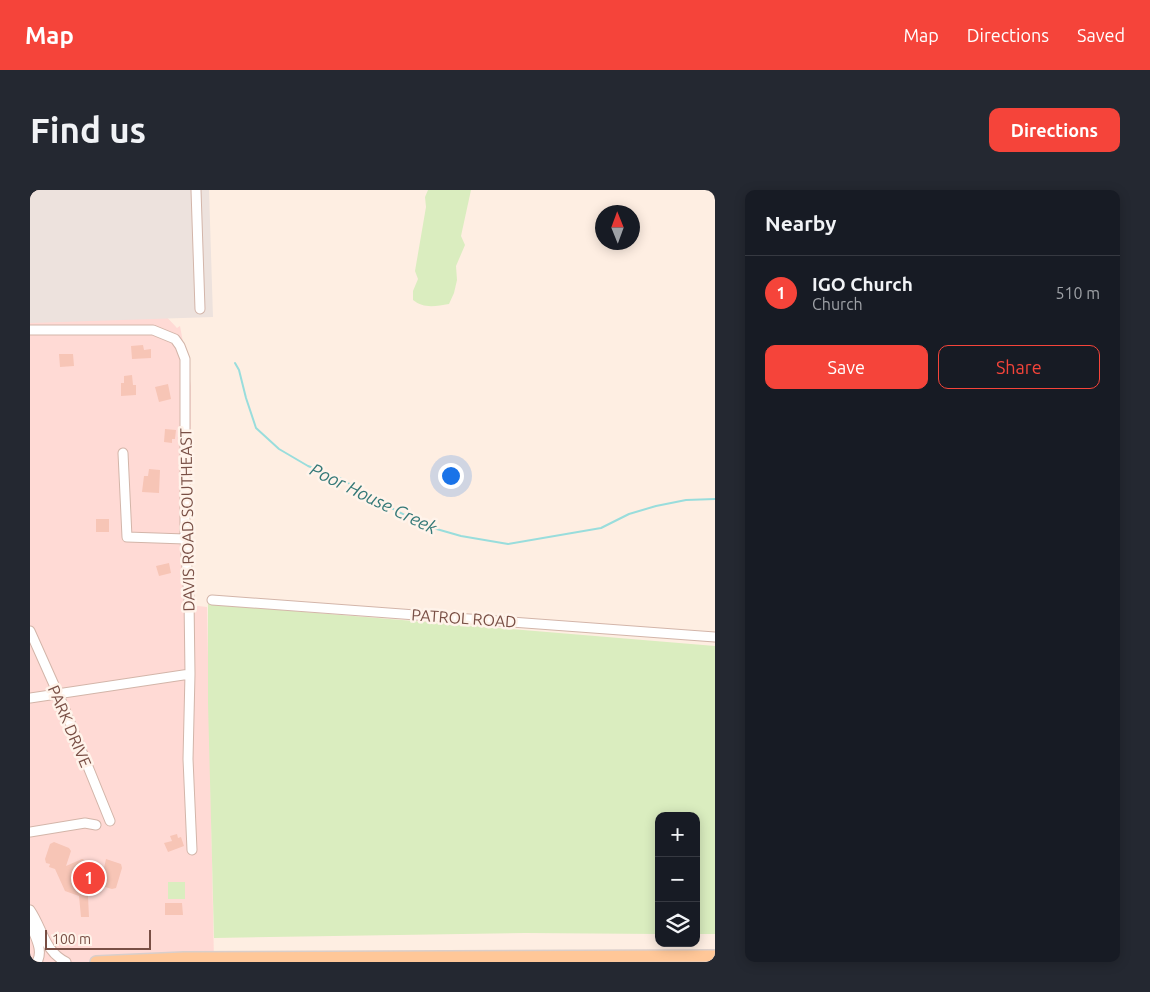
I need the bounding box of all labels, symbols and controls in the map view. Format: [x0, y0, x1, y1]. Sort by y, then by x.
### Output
text: Map [25, 22, 74, 49]
text: Map [903, 25, 939, 45]
text: Directions [967, 25, 1049, 45]
text: Saved [1077, 25, 1125, 45]
button: Directions [989, 108, 1120, 152]
text: Find us [30, 110, 146, 150]
north arrow [595, 205, 640, 250]
text: Nearby [765, 211, 836, 235]
text: IGO Church [812, 273, 913, 295]
text: 1 [776, 284, 786, 302]
text: 510 m [1055, 284, 1100, 302]
text: Church [812, 295, 863, 313]
button: Save [765, 345, 928, 389]
button: Share [938, 345, 1100, 389]
street label: DAVIS ROAD SOUTHEAST [176, 428, 198, 612]
water label: Poor House Creek [307, 459, 441, 538]
your location [438, 463, 464, 489]
street label: PATROL ROAD [411, 605, 517, 631]
street label: PARK DRIVE [45, 682, 95, 770]
map controls [655, 812, 700, 947]
button: + [655, 812, 700, 857]
button: − [655, 857, 700, 902]
pin: 1 [73, 859, 105, 897]
button: layers [655, 902, 700, 947]
scale bar [45, 927, 151, 950]
text: 100 m [52, 931, 91, 947]

